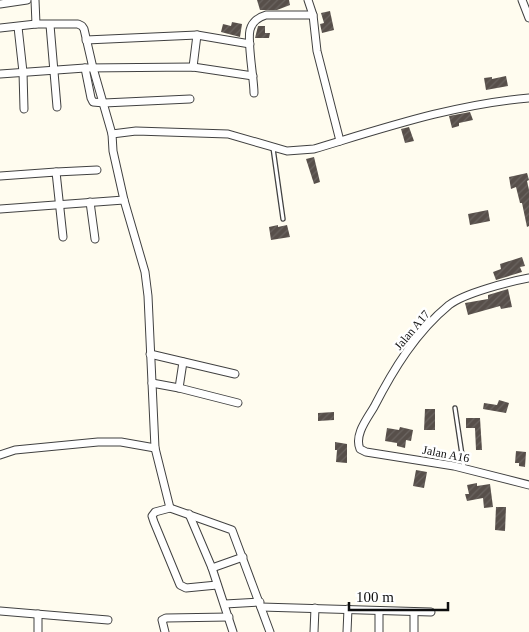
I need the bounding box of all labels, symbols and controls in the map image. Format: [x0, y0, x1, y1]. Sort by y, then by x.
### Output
street label: Jalan A17 [391, 307, 433, 353]
street label: Jalan A16 [421, 443, 471, 465]
scale bar [349, 580, 448, 612]
text: 100 m [356, 589, 394, 605]

